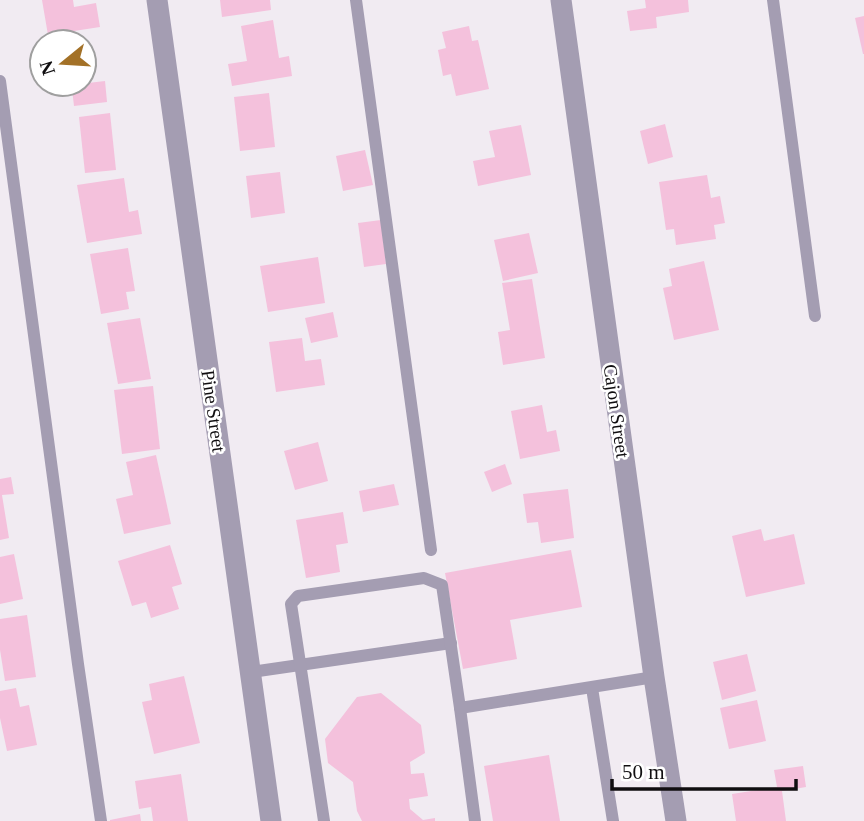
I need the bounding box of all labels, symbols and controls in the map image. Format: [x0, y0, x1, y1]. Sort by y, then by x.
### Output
north arrow [28, 28, 98, 98]
text: N [35, 58, 59, 78]
street label: Cajon Street [600, 363, 634, 460]
street label: Pine Street [197, 369, 230, 454]
scale bar [612, 748, 796, 792]
text: 50 m [622, 760, 665, 784]

